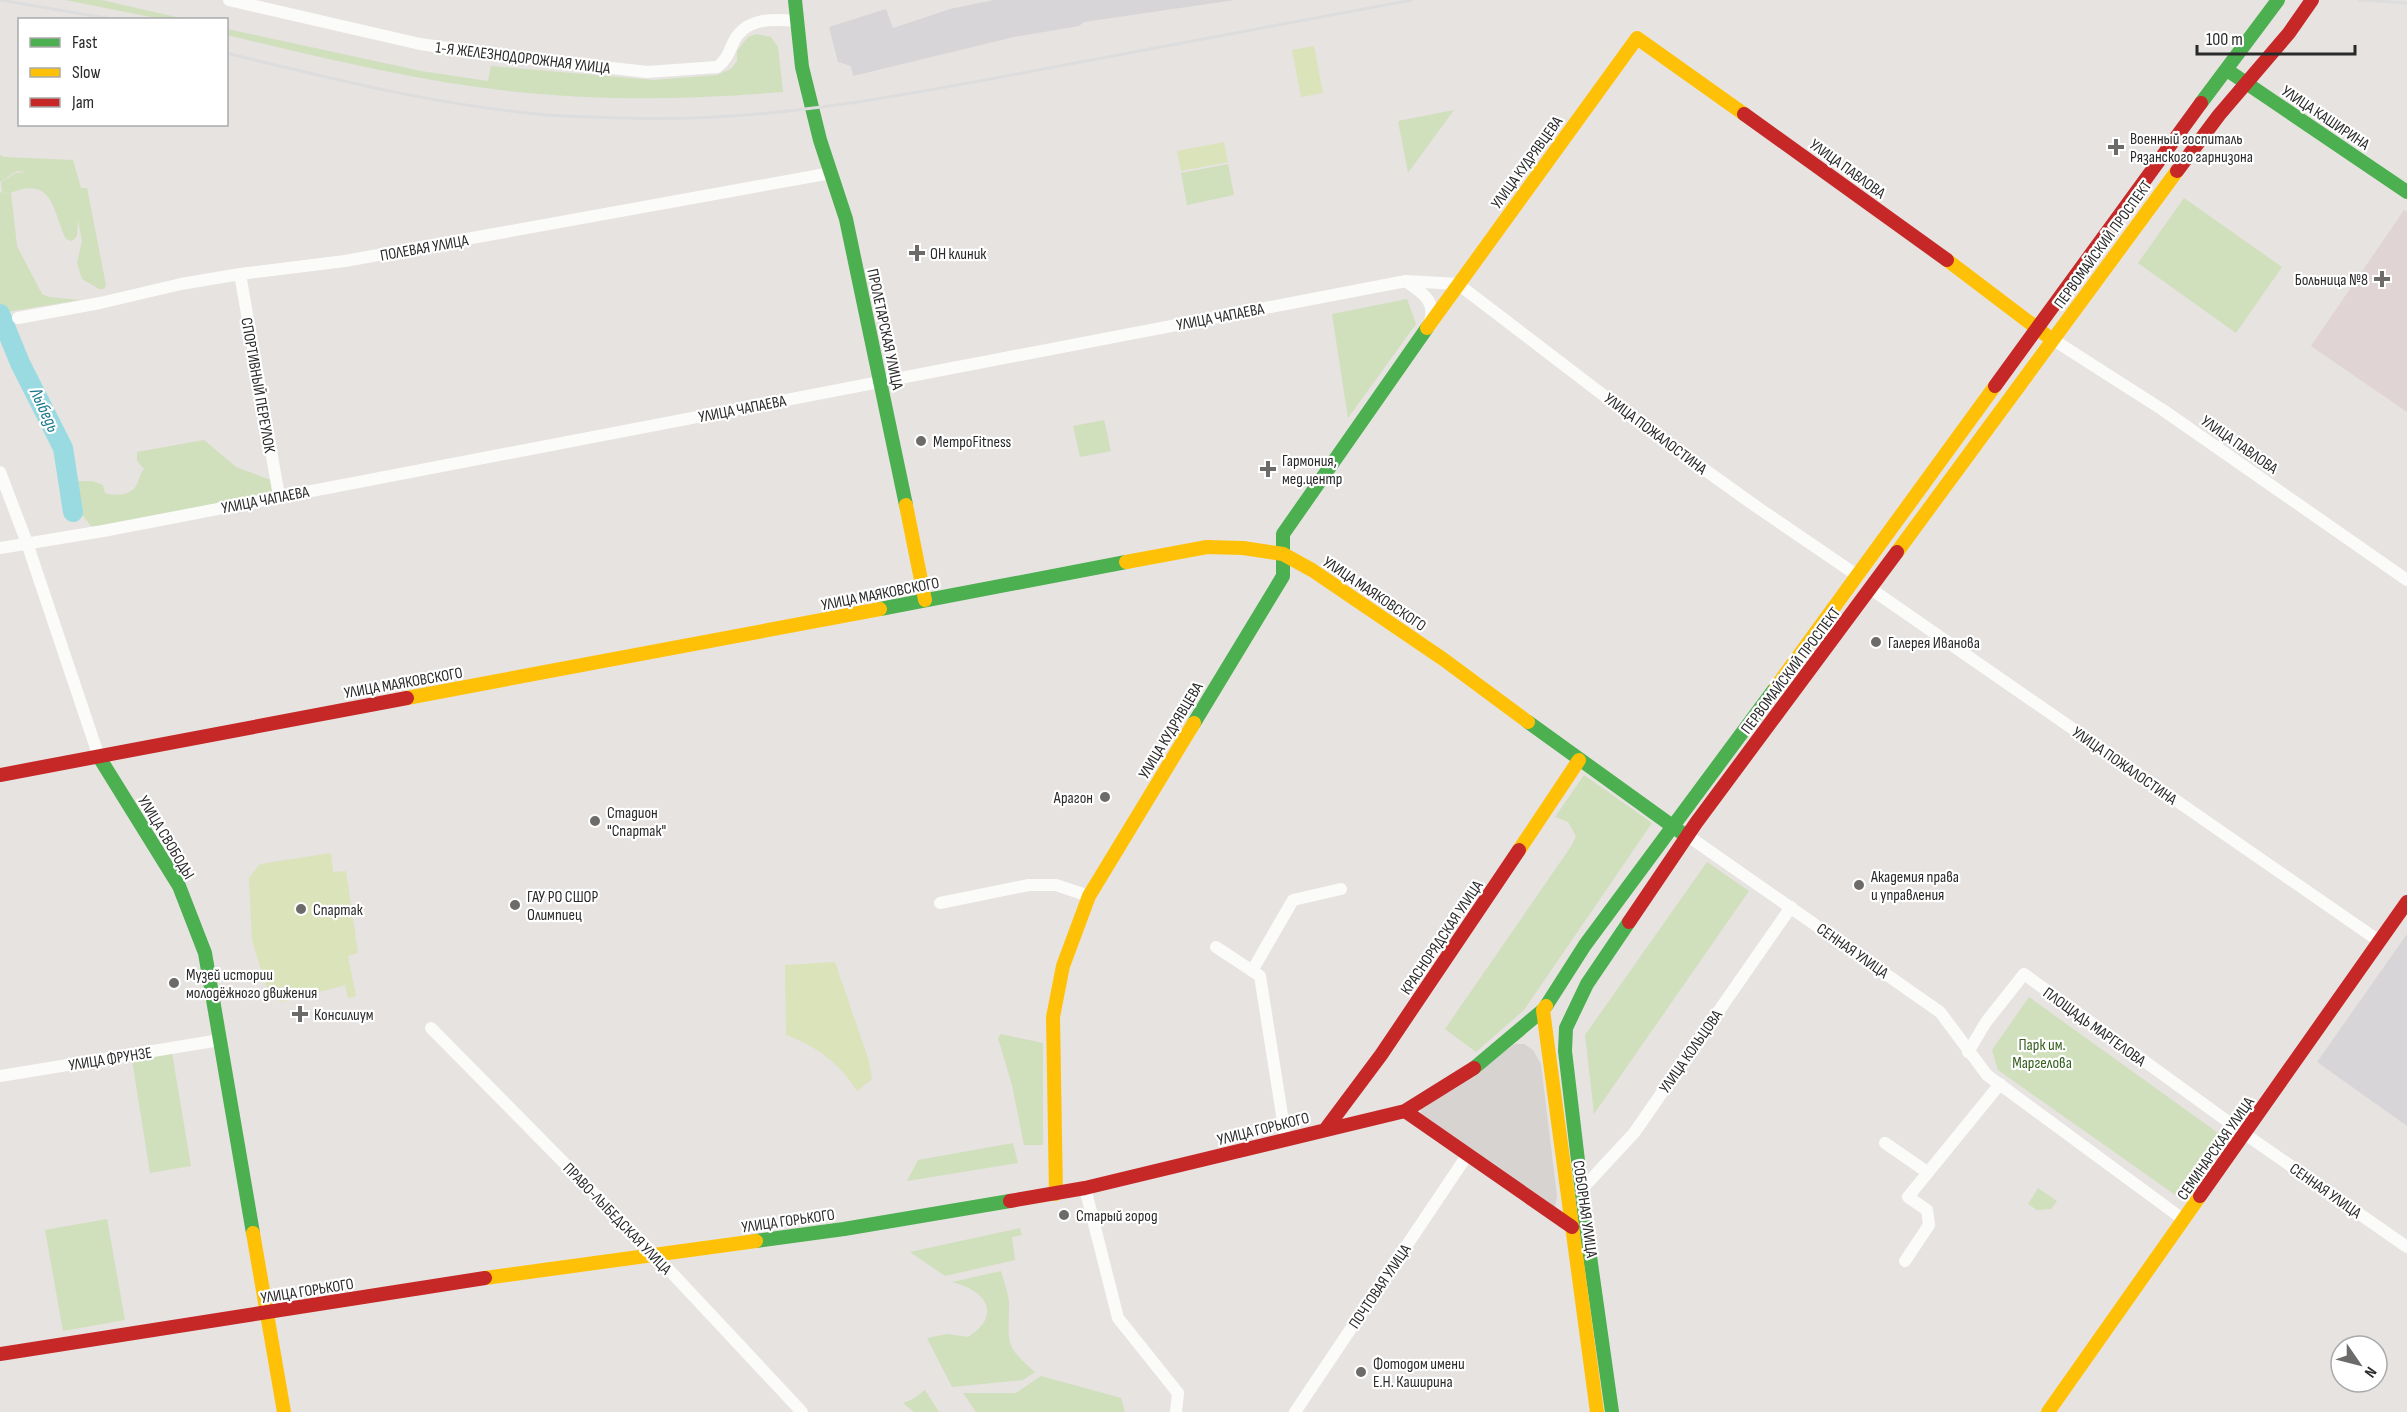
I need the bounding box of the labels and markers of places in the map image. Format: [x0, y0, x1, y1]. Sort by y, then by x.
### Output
place label: Военный госпиталь Рязанского гарнизона [2130, 130, 2253, 167]
marker: Военный госпиталь Рязанского гарнизона [2107, 138, 2125, 156]
marker: ОН клиник [908, 244, 926, 262]
place label: ОН клиник [930, 245, 987, 264]
marker: Больница №8 [2373, 270, 2391, 288]
place label: Больница №8 [2295, 271, 2368, 290]
place label: МетроFitness [933, 433, 1011, 452]
marker: МетроFitness [914, 434, 928, 448]
place label: Гармония, мед.центр [1282, 452, 1342, 489]
marker: Гармония, мед.центр [1259, 460, 1277, 478]
place label: Галерея Иванова [1888, 634, 1980, 653]
marker: Галерея Иванова [1869, 635, 1883, 649]
place label: Арагон [1053, 789, 1093, 808]
marker: Арагон [1098, 790, 1112, 804]
place label: Стадион "Спартак" [607, 804, 666, 841]
marker: Стадион "Спартак" [588, 814, 602, 828]
place label: Академия права и управления [1870, 868, 1959, 905]
marker: Академия права и управления [1852, 878, 1866, 892]
place label: ГАУ РО СШОР Олимпиец [527, 888, 598, 925]
marker: ГАУ РО СШОР Олимпиец [508, 898, 522, 912]
place label: Спартак [313, 901, 364, 920]
marker: Спартак [294, 902, 308, 916]
place label: Музей истории молодёжного движения [186, 966, 317, 1003]
marker: Музей истории молодёжного движения [167, 976, 181, 990]
marker: Консилиум [291, 1005, 309, 1023]
place label: Консилиум [314, 1006, 374, 1025]
place label: Старый город [1076, 1207, 1158, 1226]
marker: Старый город [1057, 1208, 1071, 1222]
place label: Фотодом имени Е.Н. Каширина [1373, 1355, 1465, 1392]
marker: Фотодом имени Е.Н. Каширина [1354, 1365, 1368, 1379]

